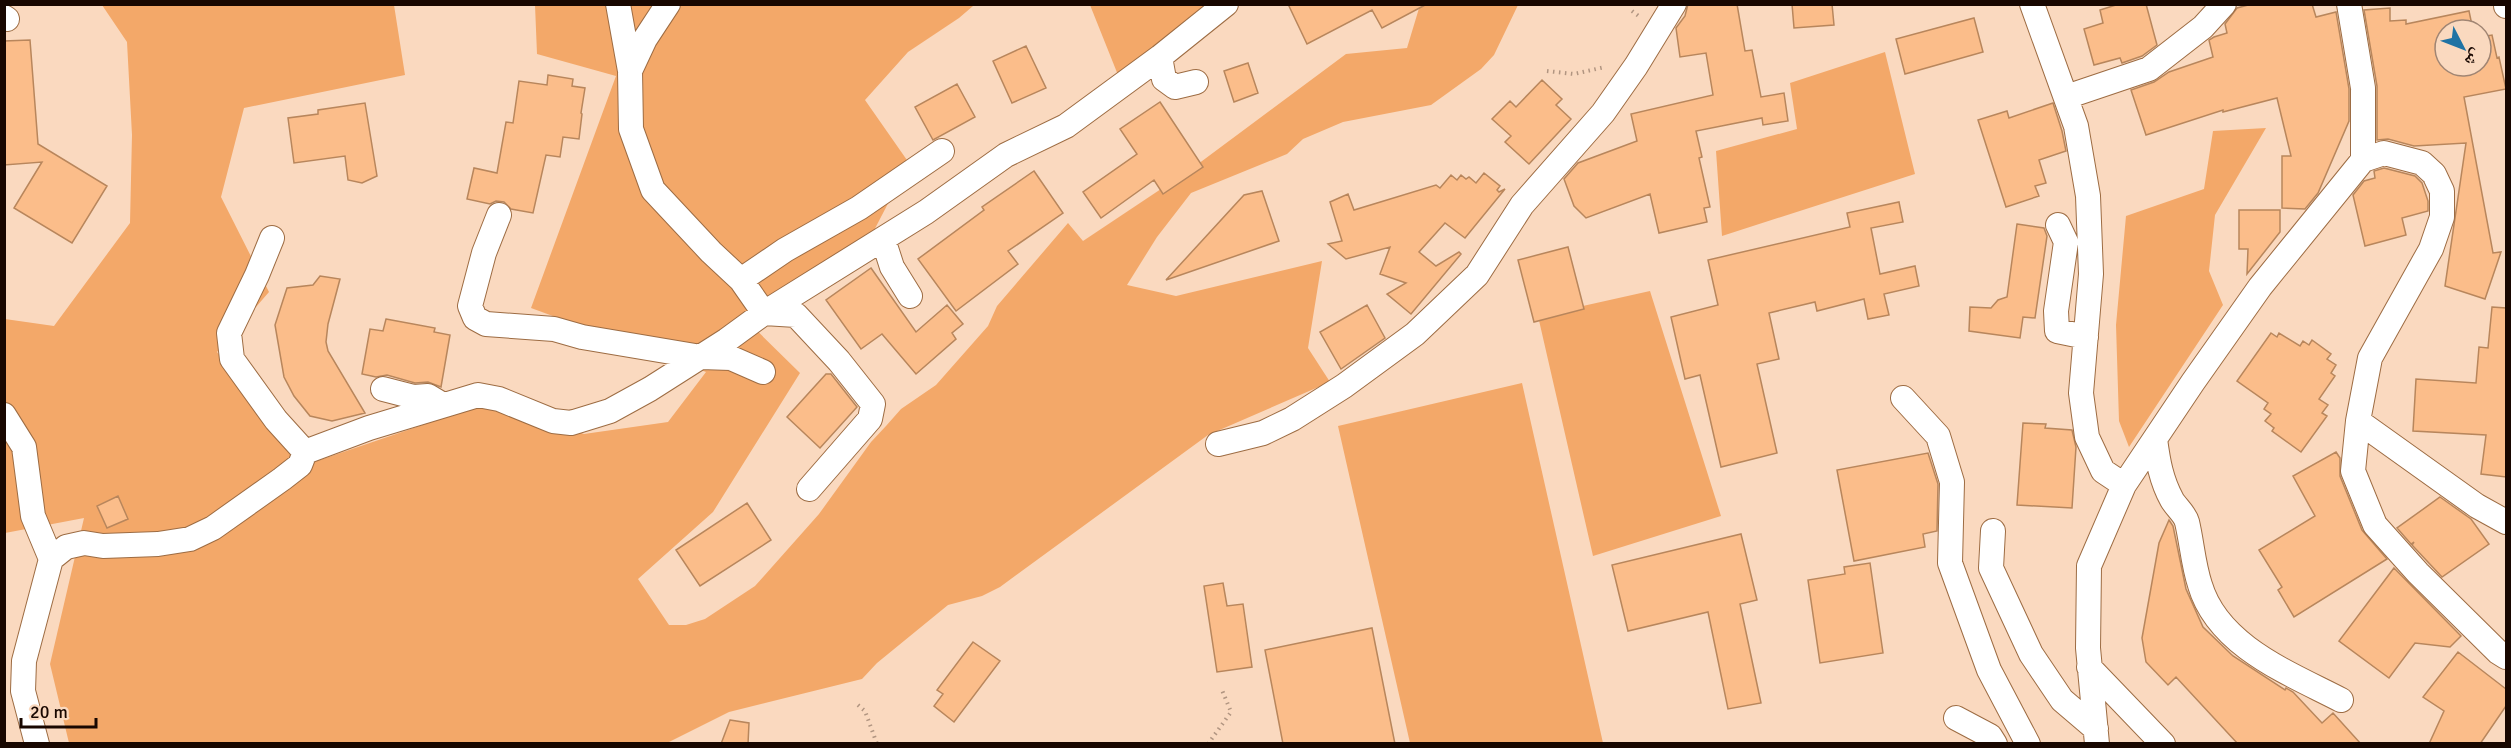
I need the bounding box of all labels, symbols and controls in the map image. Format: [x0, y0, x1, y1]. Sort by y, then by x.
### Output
north arrow [2433, 18, 2493, 78]
text: ش [2460, 44, 2487, 70]
scale bar [21, 691, 96, 729]
text: 20 m [30, 701, 68, 723]

